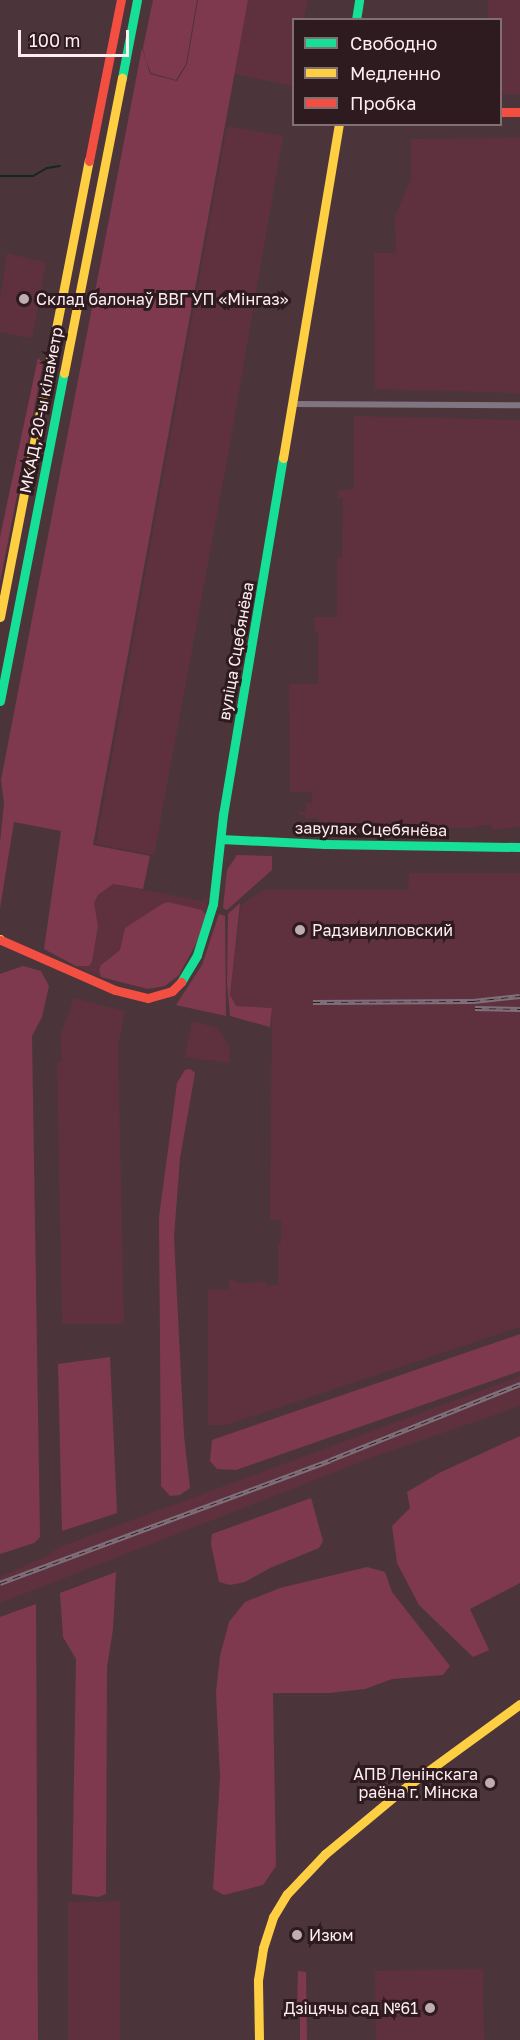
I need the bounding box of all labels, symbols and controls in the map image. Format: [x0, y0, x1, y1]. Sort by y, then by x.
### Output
scale bar [21, 18, 132, 56]
legend [292, 18, 502, 126]
text: 100 m [29, 29, 80, 51]
text: Свободно [350, 32, 437, 54]
text: Медленно [350, 62, 441, 84]
text: Пробка [350, 92, 416, 114]
place label: Склад балонаў ВВГ УП «Мінгаз» [36, 289, 288, 309]
marker: Склад балонаў ВВГ УП «Мінгаз» [17, 292, 31, 306]
street label: МКАД, 20-ы кіламетр [15, 325, 67, 495]
street label: вуліца Сцебянёва [214, 580, 258, 722]
street label: завулак Сцебянёва [295, 818, 447, 840]
place label: Радзивилловский [312, 920, 453, 940]
marker: Радзивилловский [293, 923, 307, 937]
place label: АПВ Ленінскага раёна г. Мінска [353, 1764, 478, 1802]
marker: АПВ Ленінскага раёна г. Мінска [483, 1776, 497, 1790]
place label: Изюм [309, 1925, 353, 1945]
marker: Изюм [290, 1928, 304, 1942]
place label: Дзіцячы сад №61 [284, 1998, 418, 2018]
marker: Дзіцячы сад №61 [423, 2001, 437, 2015]

